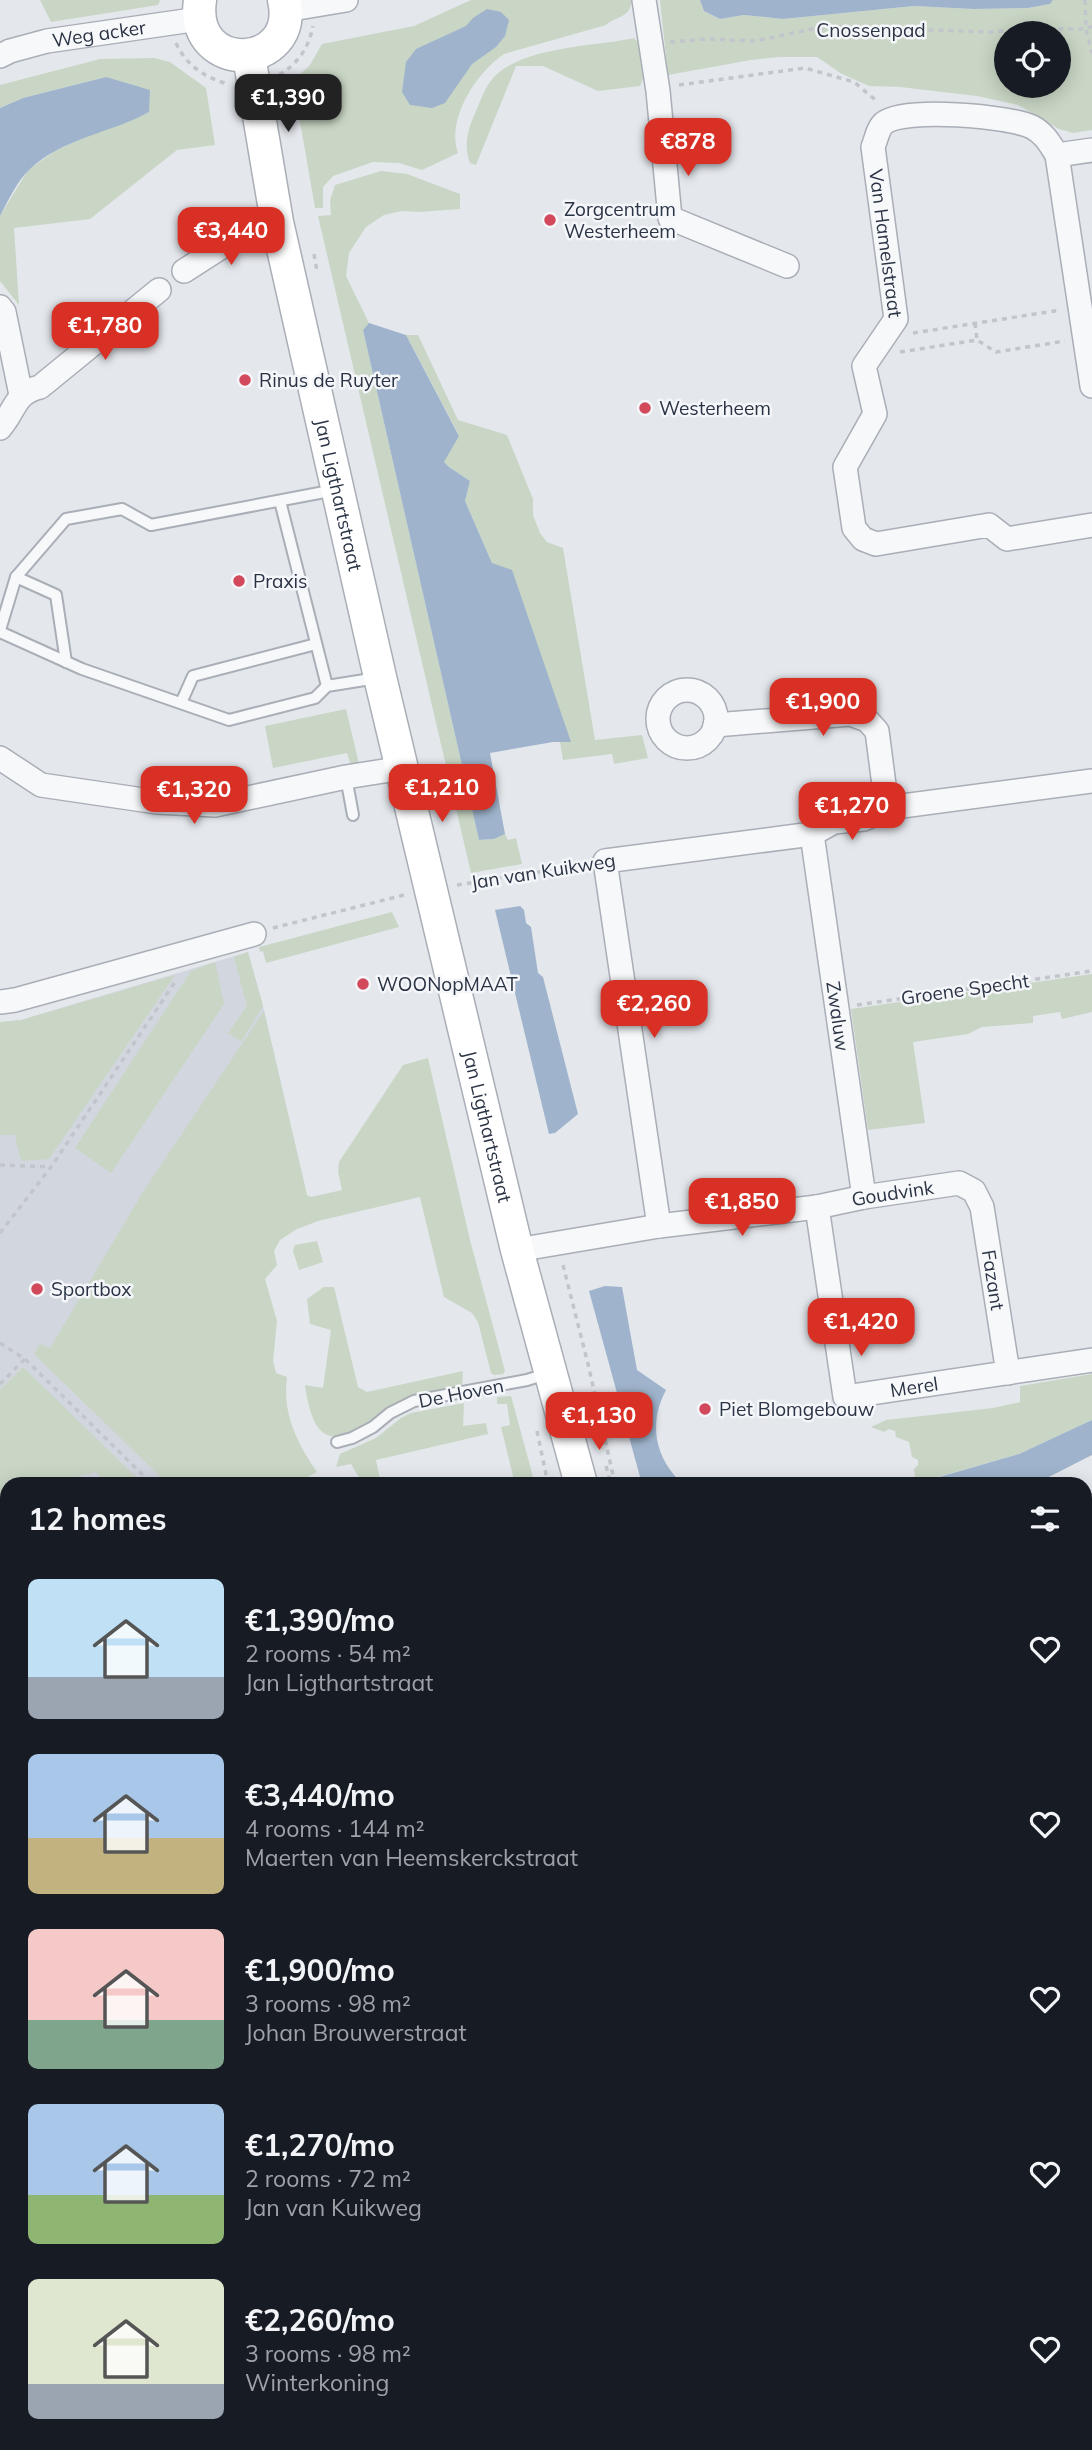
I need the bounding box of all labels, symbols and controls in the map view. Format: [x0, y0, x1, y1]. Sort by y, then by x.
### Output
street label: Weg acker [51, 15, 147, 52]
street label: Cnossenpad [816, 18, 926, 42]
map controls [994, 21, 1071, 98]
button: locate [994, 21, 1071, 98]
pin: €1,390 [231, 74, 345, 134]
text: €1,390 [251, 82, 325, 111]
pin: €878 [647, 118, 729, 178]
text: €878 [660, 126, 716, 155]
street label: Van Hamelstraat [864, 168, 908, 319]
place label: Zorgcentrum Westerheem [564, 197, 676, 243]
pin: €3,440 [174, 208, 288, 267]
marker: Zorgcentrum Westerheem [542, 212, 558, 228]
text: €3,440 [194, 215, 268, 244]
pin: €1,780 [48, 302, 162, 362]
text: €1,780 [68, 310, 142, 339]
place label: Rinus de Ruyter [259, 368, 398, 392]
marker: Rinus de Ruyter [237, 372, 253, 388]
place label: Westerheem [659, 396, 771, 420]
marker: Westerheem [637, 400, 653, 416]
street label: Jan Ligthartstraat [310, 416, 368, 574]
place label: Praxis [253, 569, 308, 593]
marker: Praxis [231, 573, 247, 589]
pin: €1,900 [766, 678, 880, 738]
text: €1,900 [786, 686, 860, 715]
pin: €1,210 [385, 764, 499, 824]
pin: €1,320 [137, 766, 251, 826]
text: €1,210 [405, 772, 479, 801]
text: €1,320 [157, 774, 231, 803]
pin: €1,270 [795, 782, 909, 842]
text: €1,270 [815, 790, 889, 819]
street label: Jan van Kuikweg [469, 848, 617, 894]
street label: Groene Specht [899, 968, 1031, 1010]
place label: WOONopMAAT [377, 972, 518, 996]
marker: WOONopMAAT [355, 976, 371, 992]
street label: Zwaluw [821, 980, 855, 1053]
pin: €2,260 [597, 981, 711, 1040]
text: €2,260 [617, 988, 691, 1017]
street label: Jan Ligthartstraat [458, 1048, 517, 1205]
street label: Goudvink [849, 1175, 935, 1211]
pin: €1,850 [685, 1178, 799, 1238]
text: €1,850 [705, 1186, 779, 1215]
street label: Fazant [977, 1248, 1010, 1312]
place label: Sportbox [51, 1277, 131, 1301]
marker: Sportbox [29, 1281, 45, 1297]
pin: €1,420 [804, 1298, 918, 1358]
text: €1,420 [824, 1306, 898, 1335]
street label: Merel [889, 1371, 940, 1402]
street label: De Hoven [416, 1373, 506, 1413]
pin: €1,130 [542, 1392, 656, 1452]
place label: Piet Blomgebouw [719, 1397, 874, 1421]
text: €1,130 [562, 1400, 636, 1429]
marker: Piet Blomgebouw [697, 1401, 713, 1417]
text: 12 homes [28, 1500, 167, 1538]
icon: filters [1026, 1500, 1064, 1538]
text: €1,390/mo [245, 1601, 395, 1639]
icon: home [84, 1607, 168, 1691]
icon: heart [1026, 1630, 1064, 1668]
text: 2 rooms · 54 m² [245, 1639, 411, 1668]
text: Jan Ligthartstraat [245, 1668, 433, 1697]
text: €3,440/mo [245, 1776, 395, 1814]
icon: home [84, 1782, 168, 1866]
icon: heart [1026, 1805, 1064, 1843]
text: 4 rooms · 144 m² [245, 1814, 425, 1843]
text: Maerten van Heemskerckstraat [245, 1843, 578, 1872]
text: €1,900/mo [245, 1951, 395, 1989]
icon: home [84, 1957, 168, 2041]
icon: heart [1026, 1980, 1064, 2018]
text: 3 rooms · 98 m² [245, 1989, 411, 2018]
text: Johan Brouwerstraat [245, 2018, 467, 2047]
text: €1,270/mo [245, 2126, 395, 2164]
icon: home [84, 2132, 168, 2216]
icon: heart [1026, 2155, 1064, 2193]
text: 2 rooms · 72 m² [245, 2164, 411, 2193]
text: Jan van Kuikweg [245, 2193, 422, 2222]
text: €2,260/mo [245, 2301, 395, 2339]
icon: home [84, 2307, 168, 2391]
icon: heart [1026, 2330, 1064, 2368]
text: 3 rooms · 98 m² [245, 2339, 411, 2368]
text: Winterkoning [245, 2368, 389, 2397]

